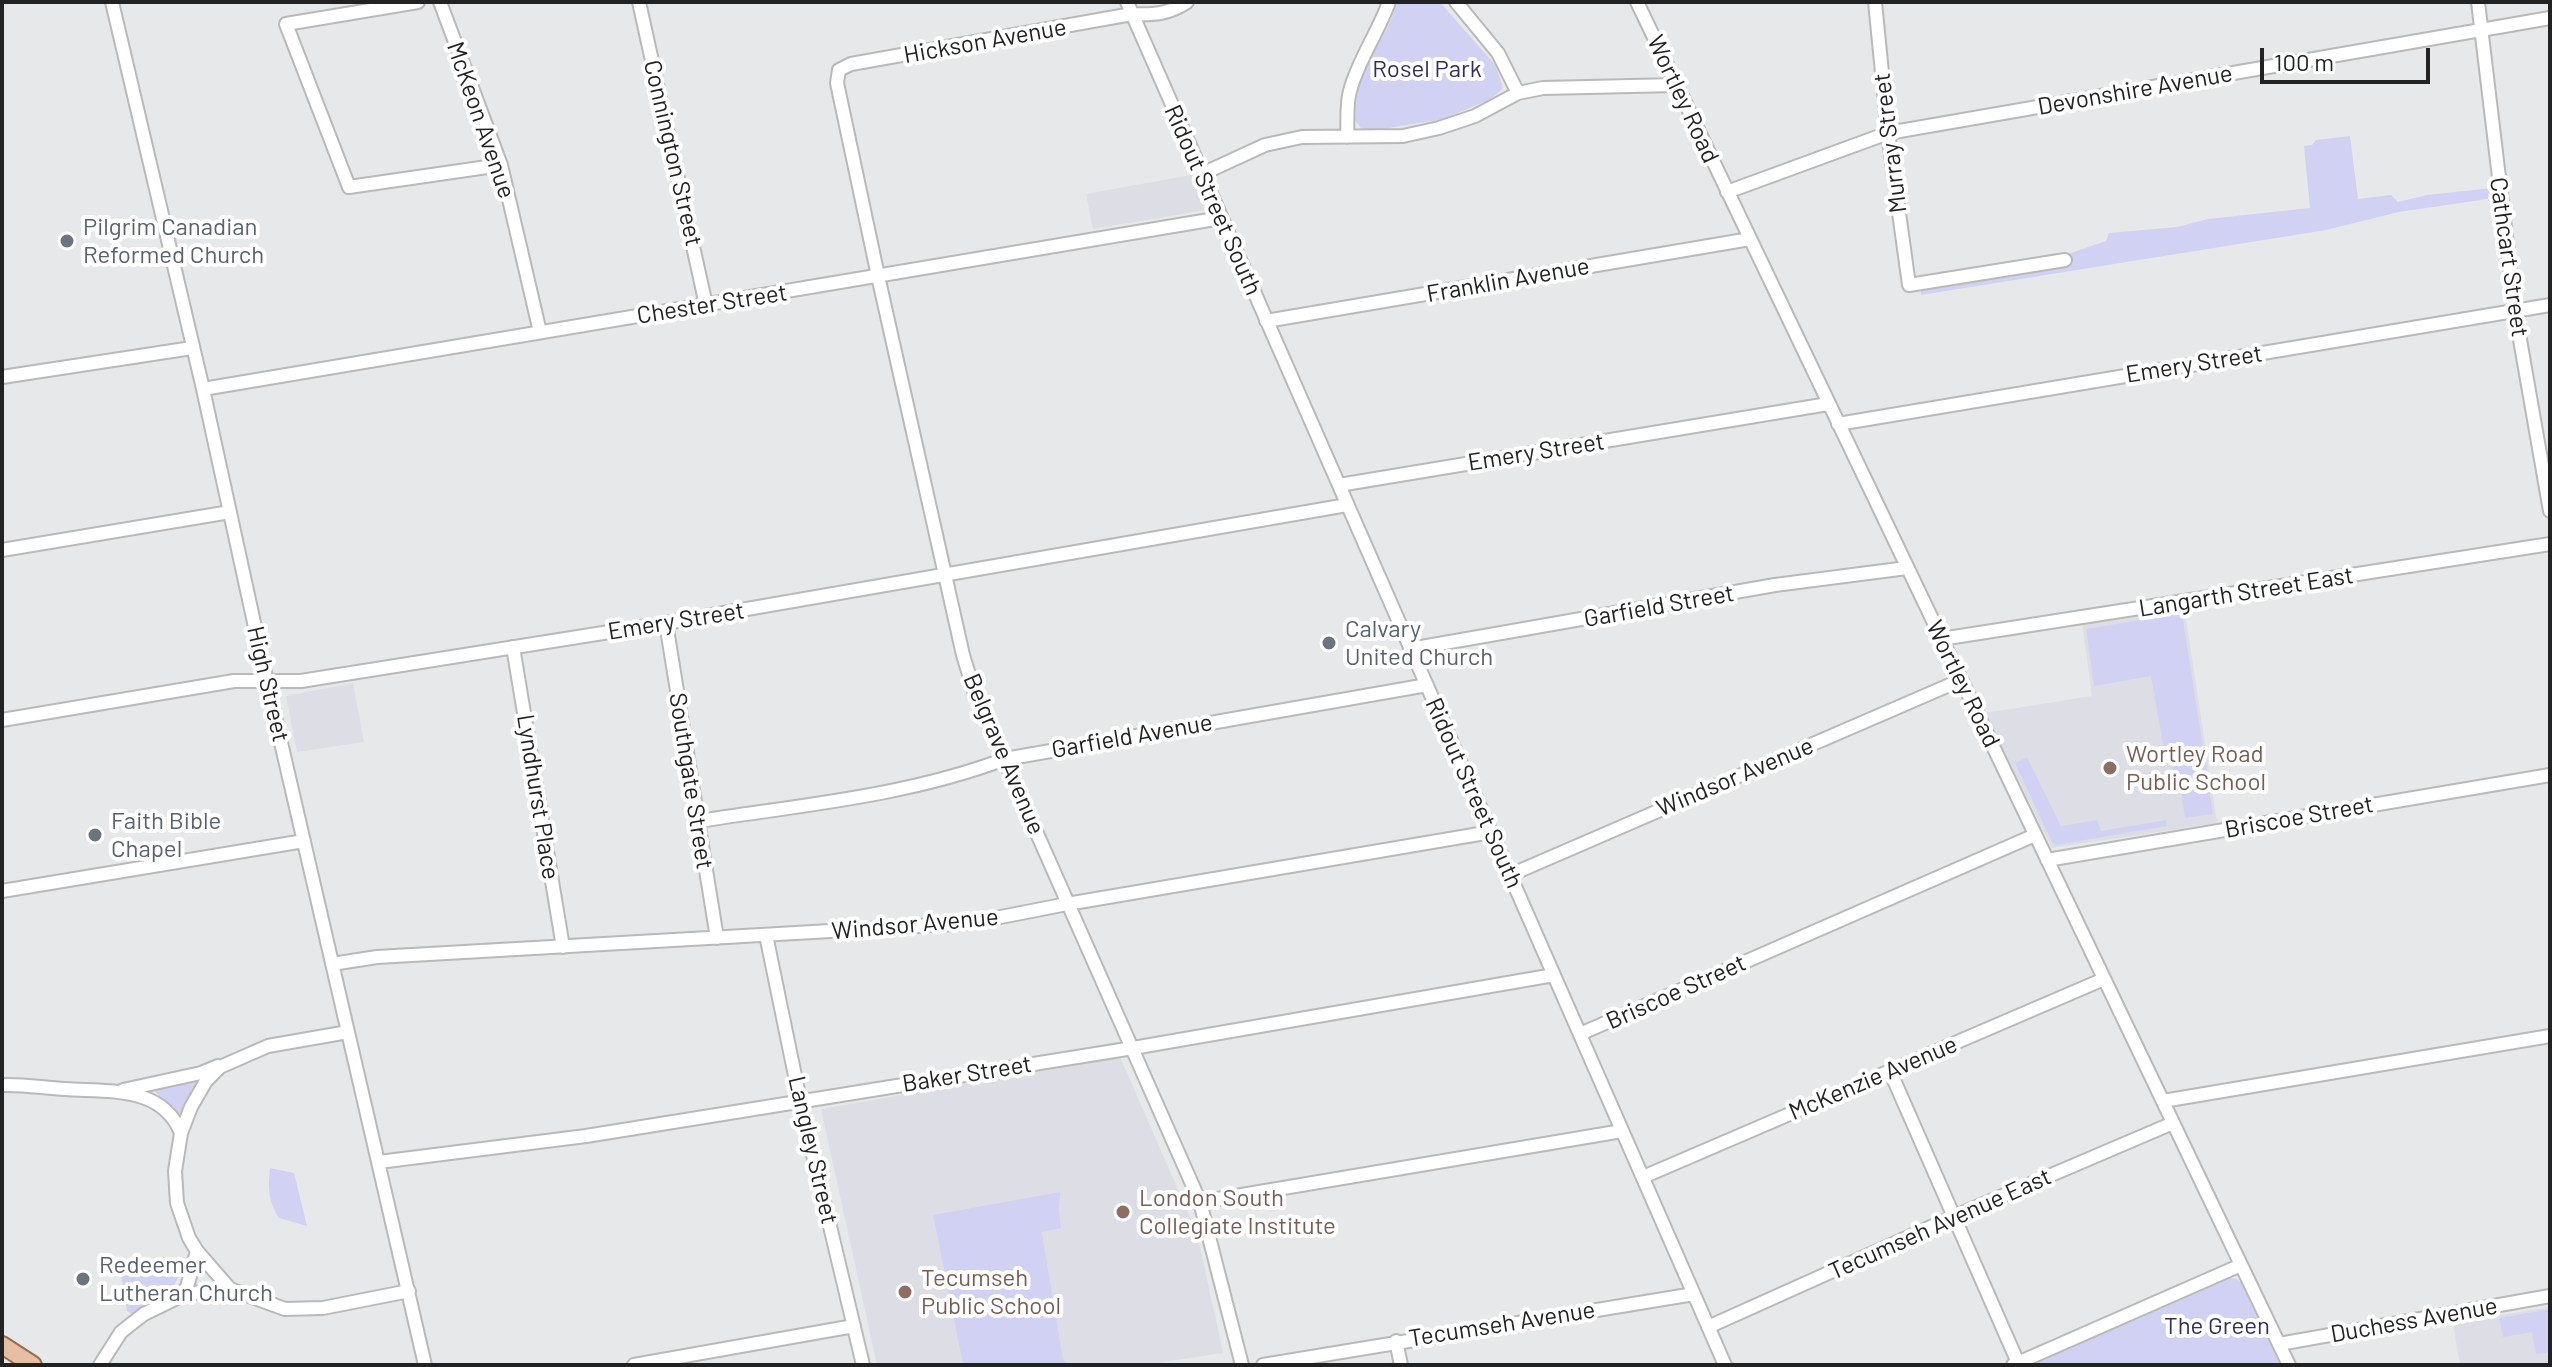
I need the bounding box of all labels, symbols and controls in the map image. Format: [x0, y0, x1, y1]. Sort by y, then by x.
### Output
street label: Hickson Avenue [901, 13, 1069, 69]
street label: Wortley Road [1641, 31, 1725, 167]
scale bar [2264, 32, 2434, 82]
street label: McKeon Avenue [441, 38, 521, 202]
text: 100 m [2274, 47, 2334, 76]
park label: Rosel Park [1372, 55, 1482, 83]
street label: Connington Street [638, 57, 708, 249]
street label: Devonshire Avenue [2035, 59, 2235, 121]
street label: Murray Street [1867, 71, 1913, 215]
street label: Ridout Street South [1158, 100, 1268, 300]
street label: Cathcart Street [2484, 175, 2534, 339]
place label: Pilgrim Canadian Reformed Church [83, 213, 264, 269]
marker: Pilgrim Canadian Reformed Church [58, 232, 76, 250]
street label: Franklin Avenue [1424, 252, 1592, 308]
street label: Chester Street [635, 278, 789, 330]
street label: Emery Street [2124, 339, 2264, 389]
street label: Emery Street [1466, 427, 1606, 477]
street label: Langarth Street East [2137, 561, 2355, 623]
street label: Garfield Street [1582, 579, 1736, 633]
street label: Emery Street [606, 596, 746, 646]
place label: Calvary United Church [1345, 615, 1493, 671]
street label: Wortley Road [1920, 616, 2006, 752]
street label: High Street [241, 623, 295, 745]
marker: Calvary United Church [1320, 634, 1338, 652]
street label: Belgrave Avenue [957, 669, 1051, 839]
street label: Southgate Street [663, 691, 719, 871]
street label: Ridout Street South [1419, 693, 1529, 893]
street label: Garfield Avenue [1049, 708, 1215, 764]
street label: Lyndhurst Place [511, 712, 565, 882]
street label: Windsor Avenue [1652, 731, 1818, 823]
place label: Wortley Road Public School [2126, 740, 2266, 796]
marker: Wortley Road Public School [2101, 759, 2119, 777]
street label: Briscoe Street [2223, 790, 2375, 844]
place label: Faith Bible Chapel [111, 807, 221, 863]
marker: Faith Bible Chapel [86, 826, 104, 844]
street label: Windsor Avenue [830, 902, 1000, 946]
street label: Briscoe Street [1602, 948, 1750, 1036]
street label: McKenzie Avenue [1784, 1030, 1962, 1126]
street label: Baker Street [900, 1050, 1034, 1098]
street label: Langley Street [782, 1073, 844, 1227]
street label: Tecumseh Avenue East [1824, 1162, 2056, 1286]
place label: London South Collegiate Institute [1139, 1184, 1336, 1240]
marker: London South Collegiate Institute [1114, 1203, 1132, 1221]
place label: Redeemer Lutheran Church [99, 1251, 273, 1307]
place label: Tecumseh Public School [921, 1264, 1061, 1320]
marker: Redeemer Lutheran Church [74, 1270, 92, 1288]
marker: Tecumseh Public School [896, 1283, 914, 1301]
street label: Duchess Avenue [2328, 1291, 2500, 1349]
street label: Tecumseh Avenue [1407, 1295, 1597, 1353]
park label: The Green [2164, 1312, 2270, 1340]

